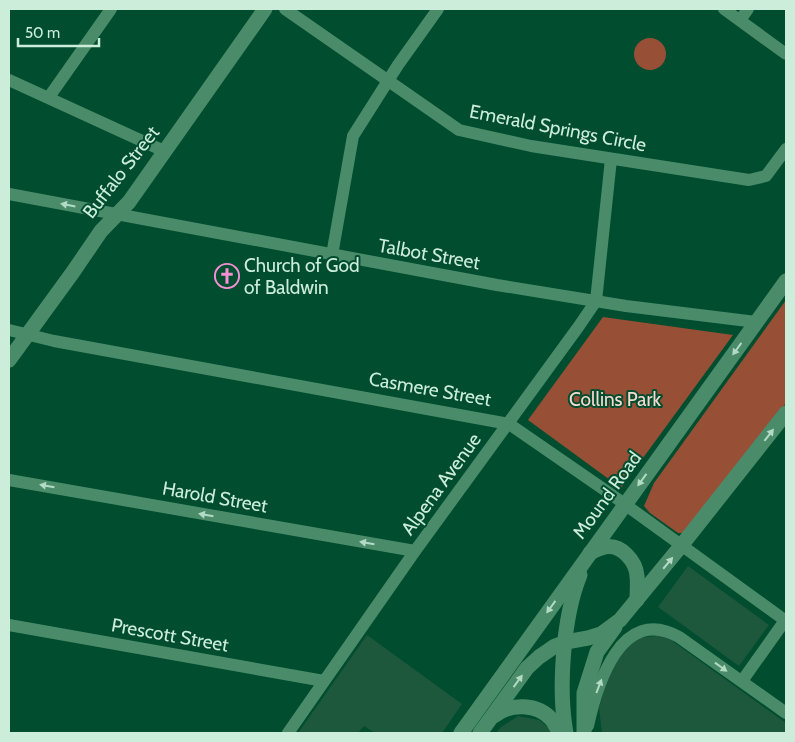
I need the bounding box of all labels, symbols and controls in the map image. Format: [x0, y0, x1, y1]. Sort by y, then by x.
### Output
scale bar [18, 15, 99, 47]
text: 50 m [25, 24, 60, 42]
street label: Emerald Springs Circle [468, 100, 649, 156]
street label: Buffalo Street [78, 121, 165, 223]
one-way arrow [61, 201, 76, 209]
street label: Talbot Street [376, 234, 482, 274]
place label: Church of God of Baldwin [244, 254, 360, 299]
church icon: Church of God of Baldwin [214, 263, 240, 289]
one-way arrow [732, 342, 742, 356]
street label: Casmere Street [367, 367, 493, 411]
park label: Collins Park [569, 388, 661, 411]
street label: Alpena Avenue [396, 428, 486, 540]
one-way arrow [763, 429, 774, 442]
street label: Mound Road [568, 447, 646, 543]
one-way arrow [637, 474, 647, 487]
street label: Harold Street [161, 476, 270, 518]
one-way arrow [38, 482, 54, 490]
one-way arrow [198, 510, 214, 518]
one-way arrow [358, 539, 374, 547]
one-way arrow [662, 556, 673, 569]
one-way arrow [546, 600, 556, 614]
street label: Prescott Street [110, 613, 231, 657]
one-way arrow [715, 662, 728, 672]
one-way arrow [513, 674, 523, 688]
one-way arrow [595, 678, 603, 693]

